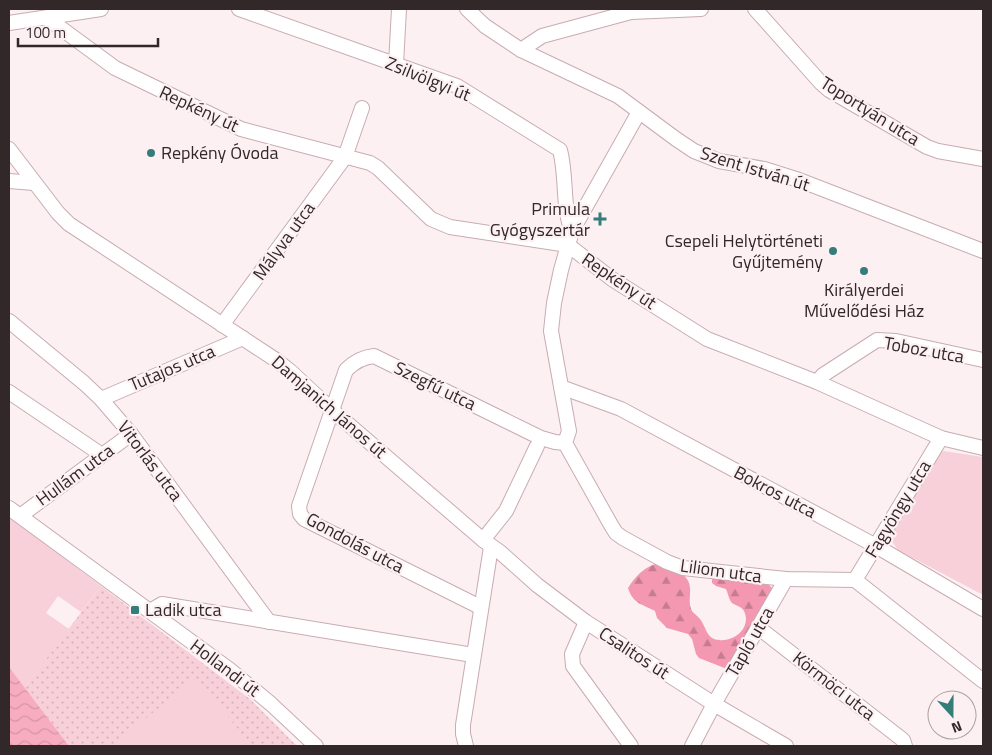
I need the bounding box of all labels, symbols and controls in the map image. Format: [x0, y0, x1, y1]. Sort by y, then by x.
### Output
scale bar [18, 15, 158, 47]
text: 100 m [25, 21, 66, 44]
street label: Zsilvölgyi út [381, 49, 476, 108]
street label: Toportyán utca [815, 69, 925, 152]
street label: Repkény út [155, 78, 244, 139]
place label: Repkény Óvoda [161, 139, 279, 166]
street label: Szent István út [697, 139, 814, 198]
marker: Repkény Óvoda [145, 147, 157, 159]
place label: Primula Gyógyszertár [490, 195, 590, 243]
street label: Mályva utca [246, 196, 321, 286]
marker: Primula Gyógyszertár [594, 213, 606, 225]
place label: Csepeli Helytörténeti Gyűjtemény [665, 227, 823, 275]
marker: Csepeli Helytörténeti Gyűjtemény [827, 245, 839, 257]
street label: Repkény út [576, 246, 663, 316]
marker: Királyerdei Művelődési Ház [858, 265, 870, 277]
place label: Királyerdei Művelődési Ház [804, 276, 924, 324]
street label: Toboz utca [882, 329, 966, 370]
street label: Tutajos utca [124, 337, 219, 398]
street label: Damjanich János út [266, 349, 394, 465]
street label: Szegfű utca [390, 354, 481, 417]
street label: Vitorlás utca [111, 415, 190, 507]
street label: Hullám utca [30, 437, 119, 512]
street label: Fagyöngy utca [858, 455, 937, 563]
street label: Bokros utca [729, 459, 821, 525]
street label: Gondolás utca [301, 505, 409, 580]
street label: Liliom utca [679, 551, 764, 590]
place label: Ladik utca [145, 596, 221, 623]
street label: Tapló utca [719, 602, 780, 682]
marker: Ladik utca [129, 604, 141, 616]
street label: Csalitos út [594, 620, 675, 686]
street label: Hollandi út [184, 632, 267, 703]
street label: Körmöci utca [787, 645, 882, 727]
north arrow [927, 690, 977, 740]
text: N [949, 716, 965, 739]

